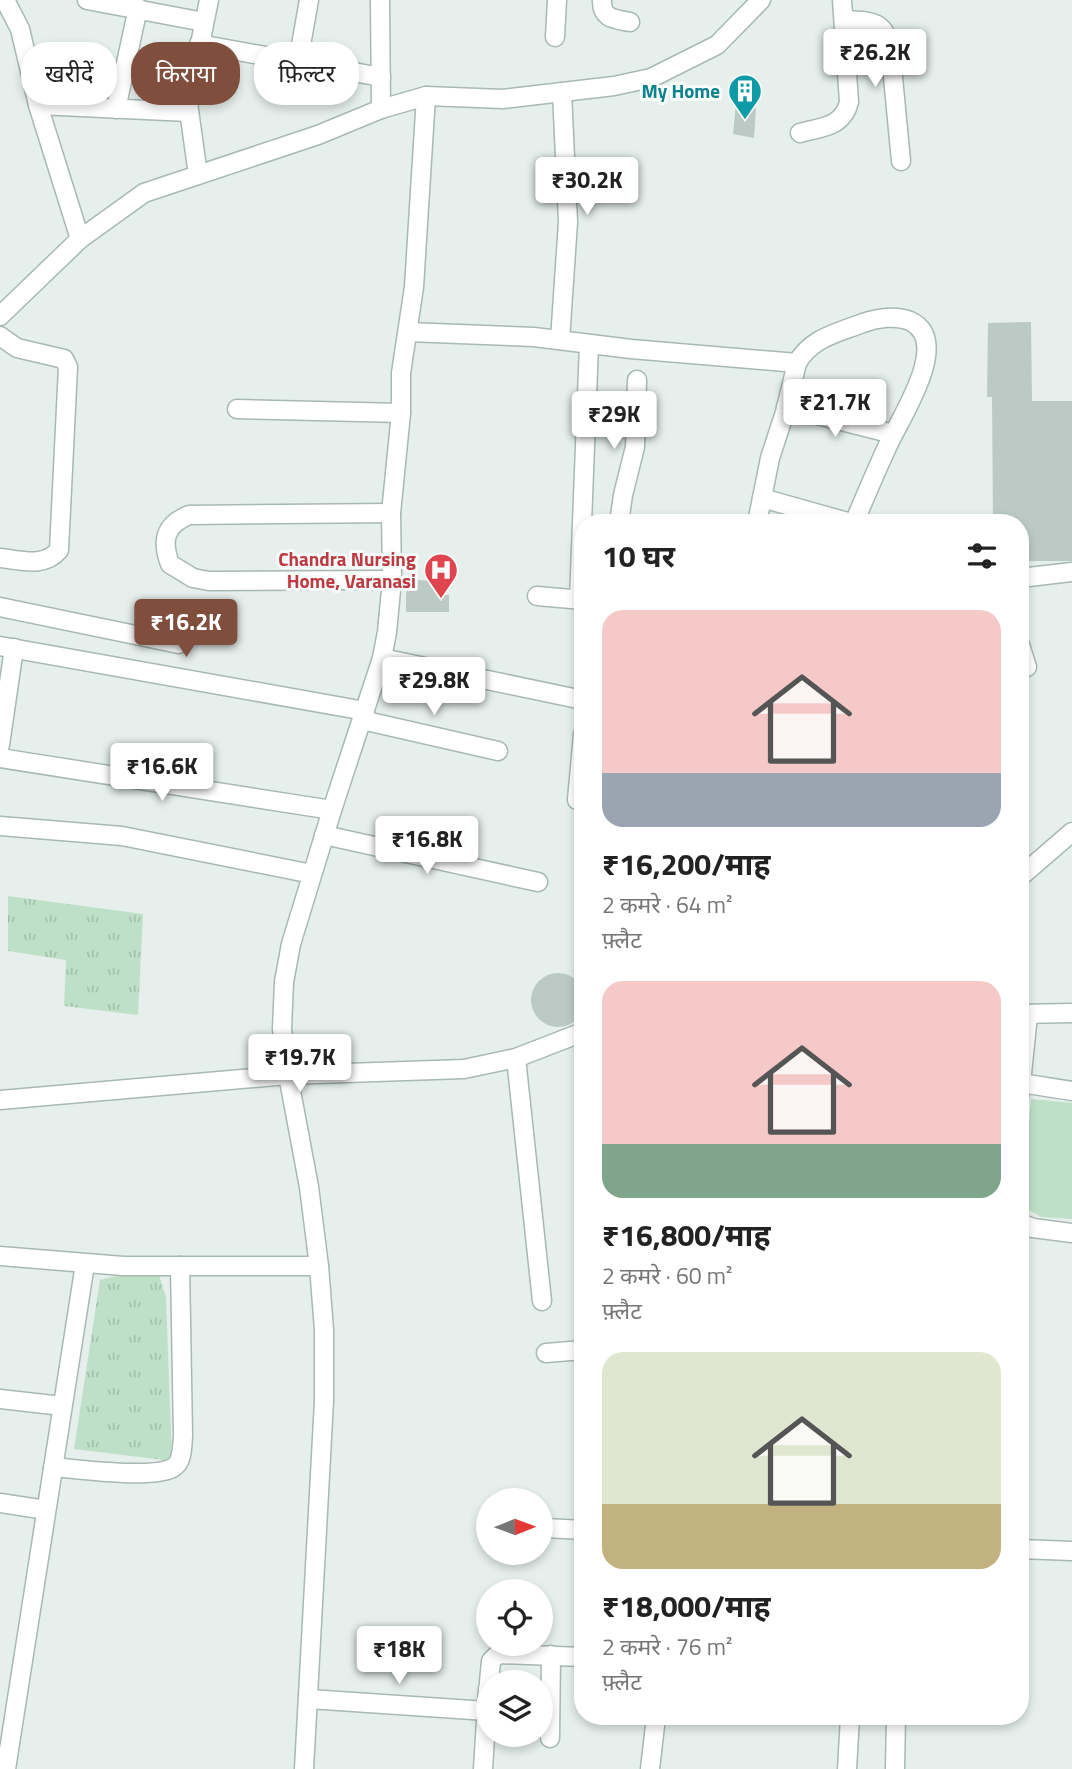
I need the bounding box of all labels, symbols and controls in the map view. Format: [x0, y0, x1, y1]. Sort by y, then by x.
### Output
pin: ₹26.2K [818, 29, 932, 89]
text: ₹26.2K [839, 34, 911, 69]
chip: खरीदें [21, 42, 117, 105]
chip: किराया [131, 42, 240, 105]
chip: फ़िल्टर [254, 42, 359, 105]
building icon: My Home [726, 72, 764, 121]
place label: My Home [642, 76, 720, 105]
pin: ₹30.2K [530, 158, 644, 217]
text: ₹30.2K [551, 162, 623, 197]
pin: ₹21.7K [778, 380, 892, 439]
text: ₹21.7K [799, 384, 871, 419]
pin: ₹29K [573, 392, 655, 451]
text: ₹29K [588, 396, 640, 431]
text: 10 घर [602, 533, 675, 579]
icon: filters [963, 537, 1001, 575]
place label: Chandra Nursing Home, Varanasi [278, 544, 416, 595]
hospital icon: Chandra Nursing Home, Varanasi [422, 551, 460, 600]
pin: ₹16.2K [129, 600, 243, 659]
text: ₹16.2K [150, 604, 222, 639]
icon: home [739, 656, 865, 782]
pin: ₹29.8K [377, 658, 491, 717]
text: ₹29.8K [398, 662, 470, 697]
pin: ₹16.6K [105, 744, 219, 803]
text: ₹16.6K [126, 748, 198, 783]
pin: ₹16.8K [370, 816, 484, 876]
text: ₹16.8K [391, 821, 463, 856]
text: ₹16,200/माह [602, 841, 770, 887]
text: 2 कमरे · 64 m² [602, 887, 732, 922]
text: फ़्लैट [602, 922, 642, 957]
icon: home [739, 1027, 865, 1153]
pin: ₹19.7K [243, 1034, 357, 1094]
text: ₹19.7K [264, 1039, 336, 1074]
text: ₹16,800/माह [602, 1212, 770, 1258]
text: 2 कमरे · 60 m² [602, 1258, 732, 1293]
text: फ़्लैट [602, 1293, 642, 1328]
icon: home [739, 1398, 865, 1524]
north arrow [476, 1488, 553, 1564]
map controls [476, 1488, 553, 1747]
button: locate [476, 1579, 553, 1656]
text: ₹18,000/माह [602, 1583, 770, 1629]
pin: ₹18K [358, 1626, 440, 1686]
text: 2 कमरे · 76 m² [602, 1629, 732, 1664]
text: ₹18K [373, 1631, 425, 1666]
text: फ़्लैट [602, 1664, 642, 1699]
button: layers [476, 1670, 553, 1747]

